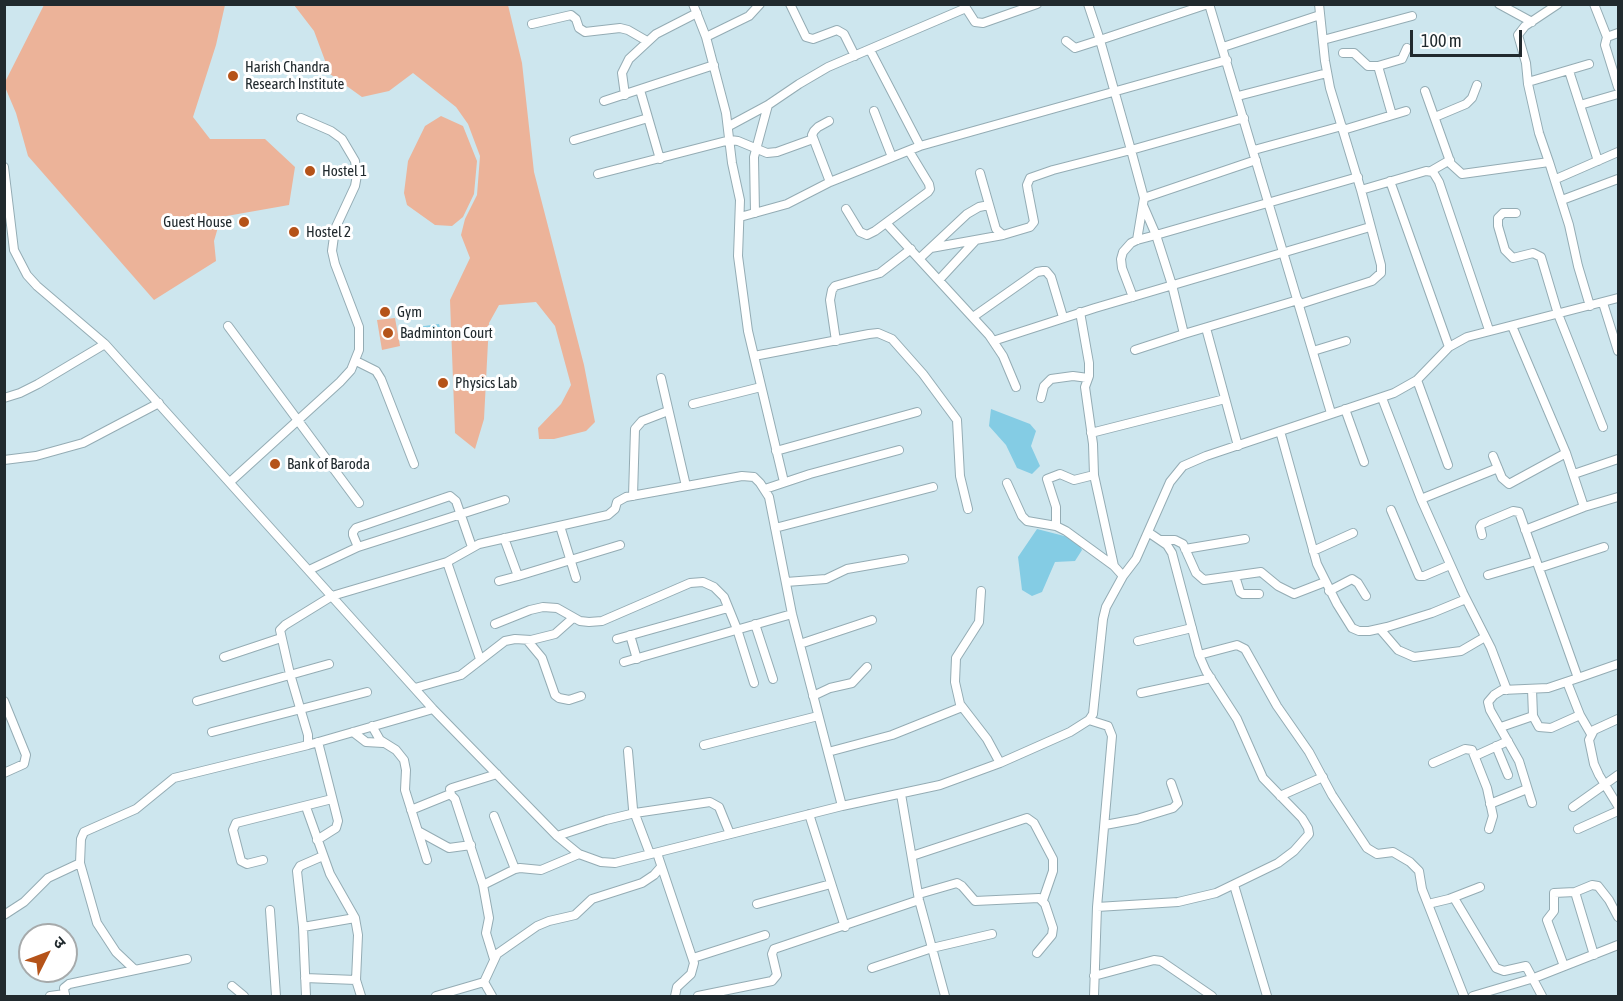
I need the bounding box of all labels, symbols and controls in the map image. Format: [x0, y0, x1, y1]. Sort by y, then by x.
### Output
scale bar [1413, 18, 1526, 56]
text: 100 m [1421, 30, 1462, 51]
place label: Harish Chandra Research Institute [245, 58, 344, 93]
marker: Harish Chandra Research Institute [226, 69, 240, 83]
place label: Hostel 1 [322, 162, 367, 180]
marker: Hostel 1 [303, 164, 317, 178]
place label: Guest House [163, 213, 232, 231]
marker: Guest House [237, 215, 251, 229]
place label: Hostel 2 [306, 223, 351, 241]
marker: Hostel 2 [287, 225, 301, 239]
place label: Gym [397, 303, 422, 321]
marker: Gym [378, 305, 392, 319]
place label: Badminton Court [400, 324, 493, 342]
marker: Badminton Court [381, 326, 395, 340]
place label: Physics Lab [455, 374, 517, 392]
marker: Physics Lab [436, 376, 450, 390]
place label: Bank of Baroda [287, 455, 370, 473]
marker: Bank of Baroda [268, 457, 282, 471]
north arrow [18, 923, 78, 983]
text: उ [50, 933, 70, 952]

